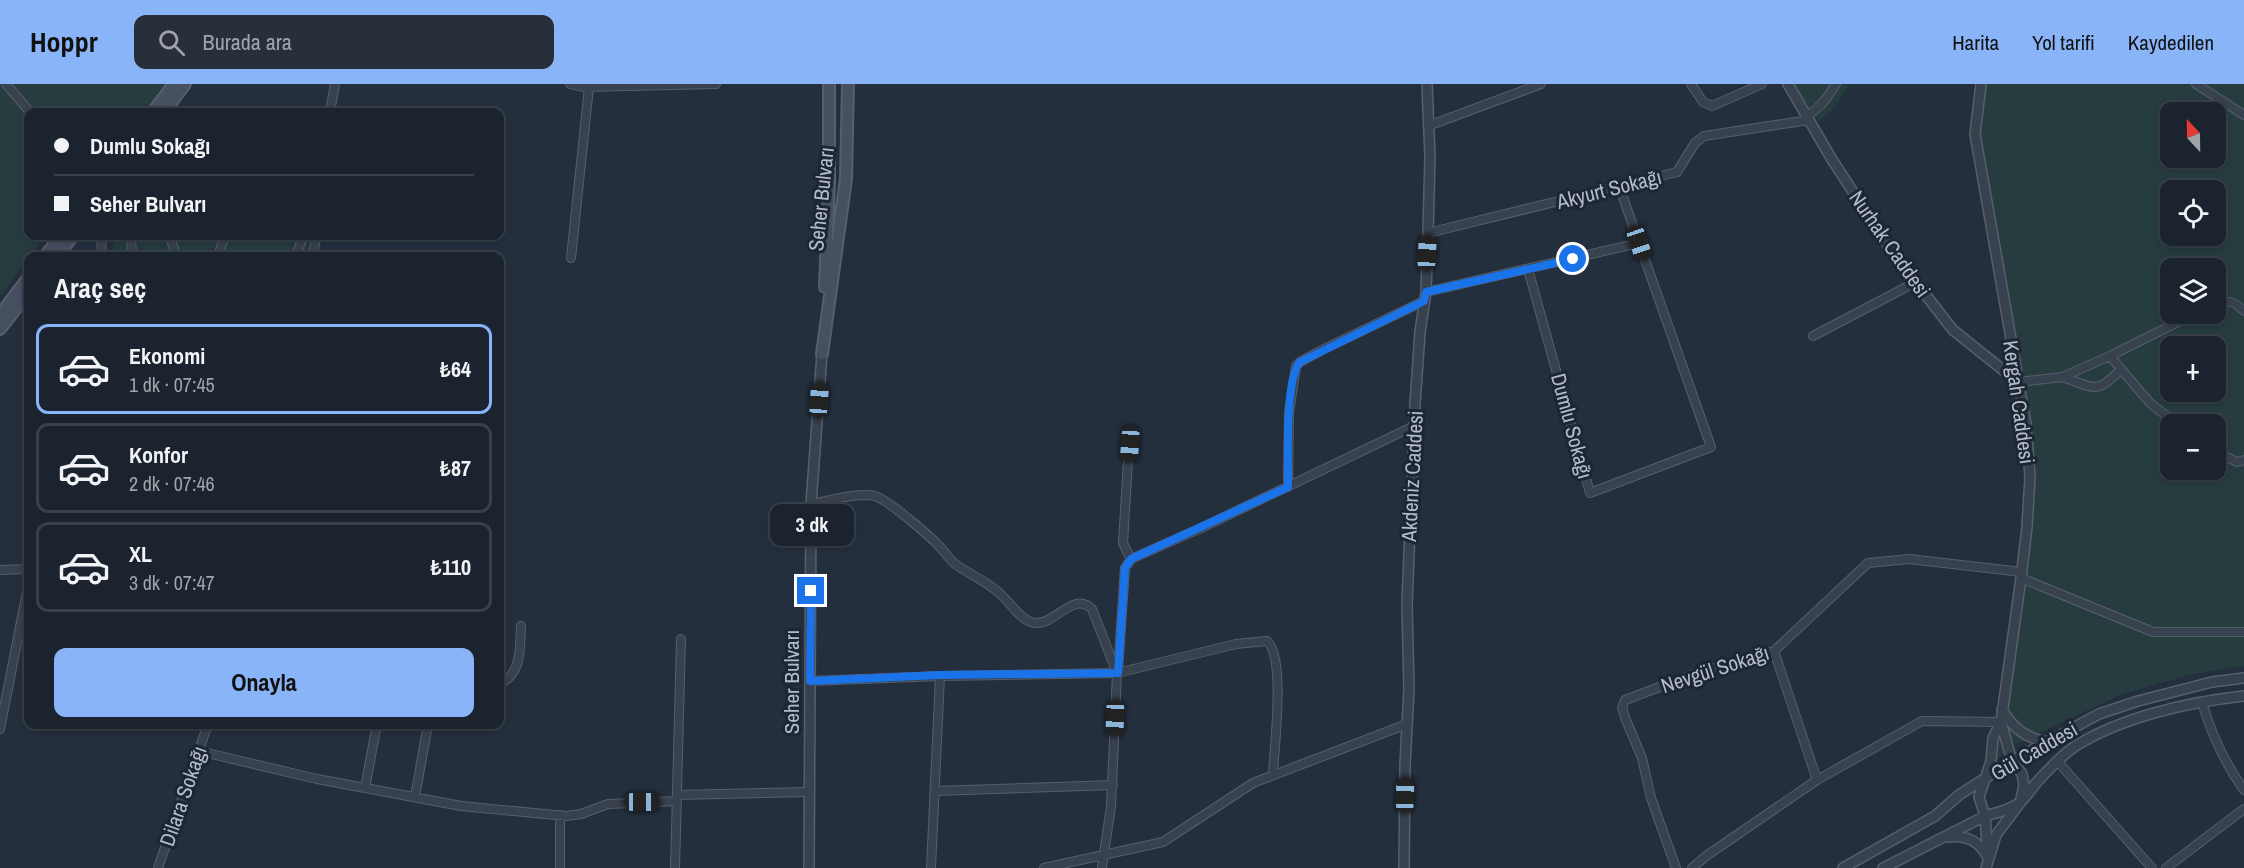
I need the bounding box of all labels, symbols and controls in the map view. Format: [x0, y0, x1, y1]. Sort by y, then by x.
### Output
search box [134, 15, 554, 69]
text: Hoppr [30, 23, 98, 61]
icon: search [155, 26, 188, 59]
text: Burada ara [203, 27, 292, 57]
text: Harita [1952, 28, 1999, 57]
text: Yol tarifi [2032, 28, 2095, 57]
text: Kaydedilen [2128, 28, 2214, 57]
north arrow [2160, 102, 2226, 168]
map controls [2160, 102, 2226, 480]
text: Dumlu Sokağı [90, 131, 210, 161]
street label: Seher Bulvarı [801, 146, 841, 252]
street label: Akyurt Sokağı [1553, 162, 1665, 216]
button: locate [2160, 180, 2226, 246]
street label: Nurhak Caddesi [1842, 185, 1938, 303]
text: Seher Bulvarı [90, 189, 206, 219]
car [1625, 223, 1653, 263]
car [1417, 235, 1437, 271]
route start [1559, 245, 1586, 272]
button: layers [2160, 258, 2226, 324]
text: Araç seç [54, 270, 146, 306]
button: + [2160, 336, 2226, 402]
street label: Kergah Caddesi [1996, 338, 2042, 466]
text: Ekonomi [129, 341, 205, 371]
icon: car [57, 342, 111, 396]
text: ₺64 [440, 354, 471, 384]
street label: Dumlu Sokağı [1544, 370, 1600, 482]
text: 1 dk · 07:45 [129, 371, 215, 398]
car [809, 381, 829, 419]
street label: Akdeniz Caddesi [1394, 410, 1430, 543]
button: − [2160, 414, 2226, 480]
car [1120, 425, 1140, 463]
text: Konfor [129, 440, 188, 470]
icon: car [57, 441, 111, 495]
text: ₺87 [440, 453, 471, 483]
text: 2 dk · 07:46 [129, 470, 215, 497]
callout: 3 dk [769, 504, 853, 546]
text: 3 dk [796, 511, 828, 538]
text: XL [129, 539, 152, 569]
icon: car [57, 540, 111, 594]
text: ₺110 [431, 552, 471, 582]
text: 3 dk · 07:47 [129, 569, 215, 596]
route end [797, 577, 824, 604]
street label: Seher Bulvarı [777, 630, 806, 734]
street label: Nevgül Sokağı [1657, 638, 1773, 700]
button: Onayla [54, 648, 474, 717]
car [1105, 700, 1125, 736]
street label: Gül Caddesi [1985, 715, 2083, 787]
street label: Dilara Sokağı [152, 742, 214, 850]
car [1396, 777, 1414, 813]
car [624, 793, 660, 811]

